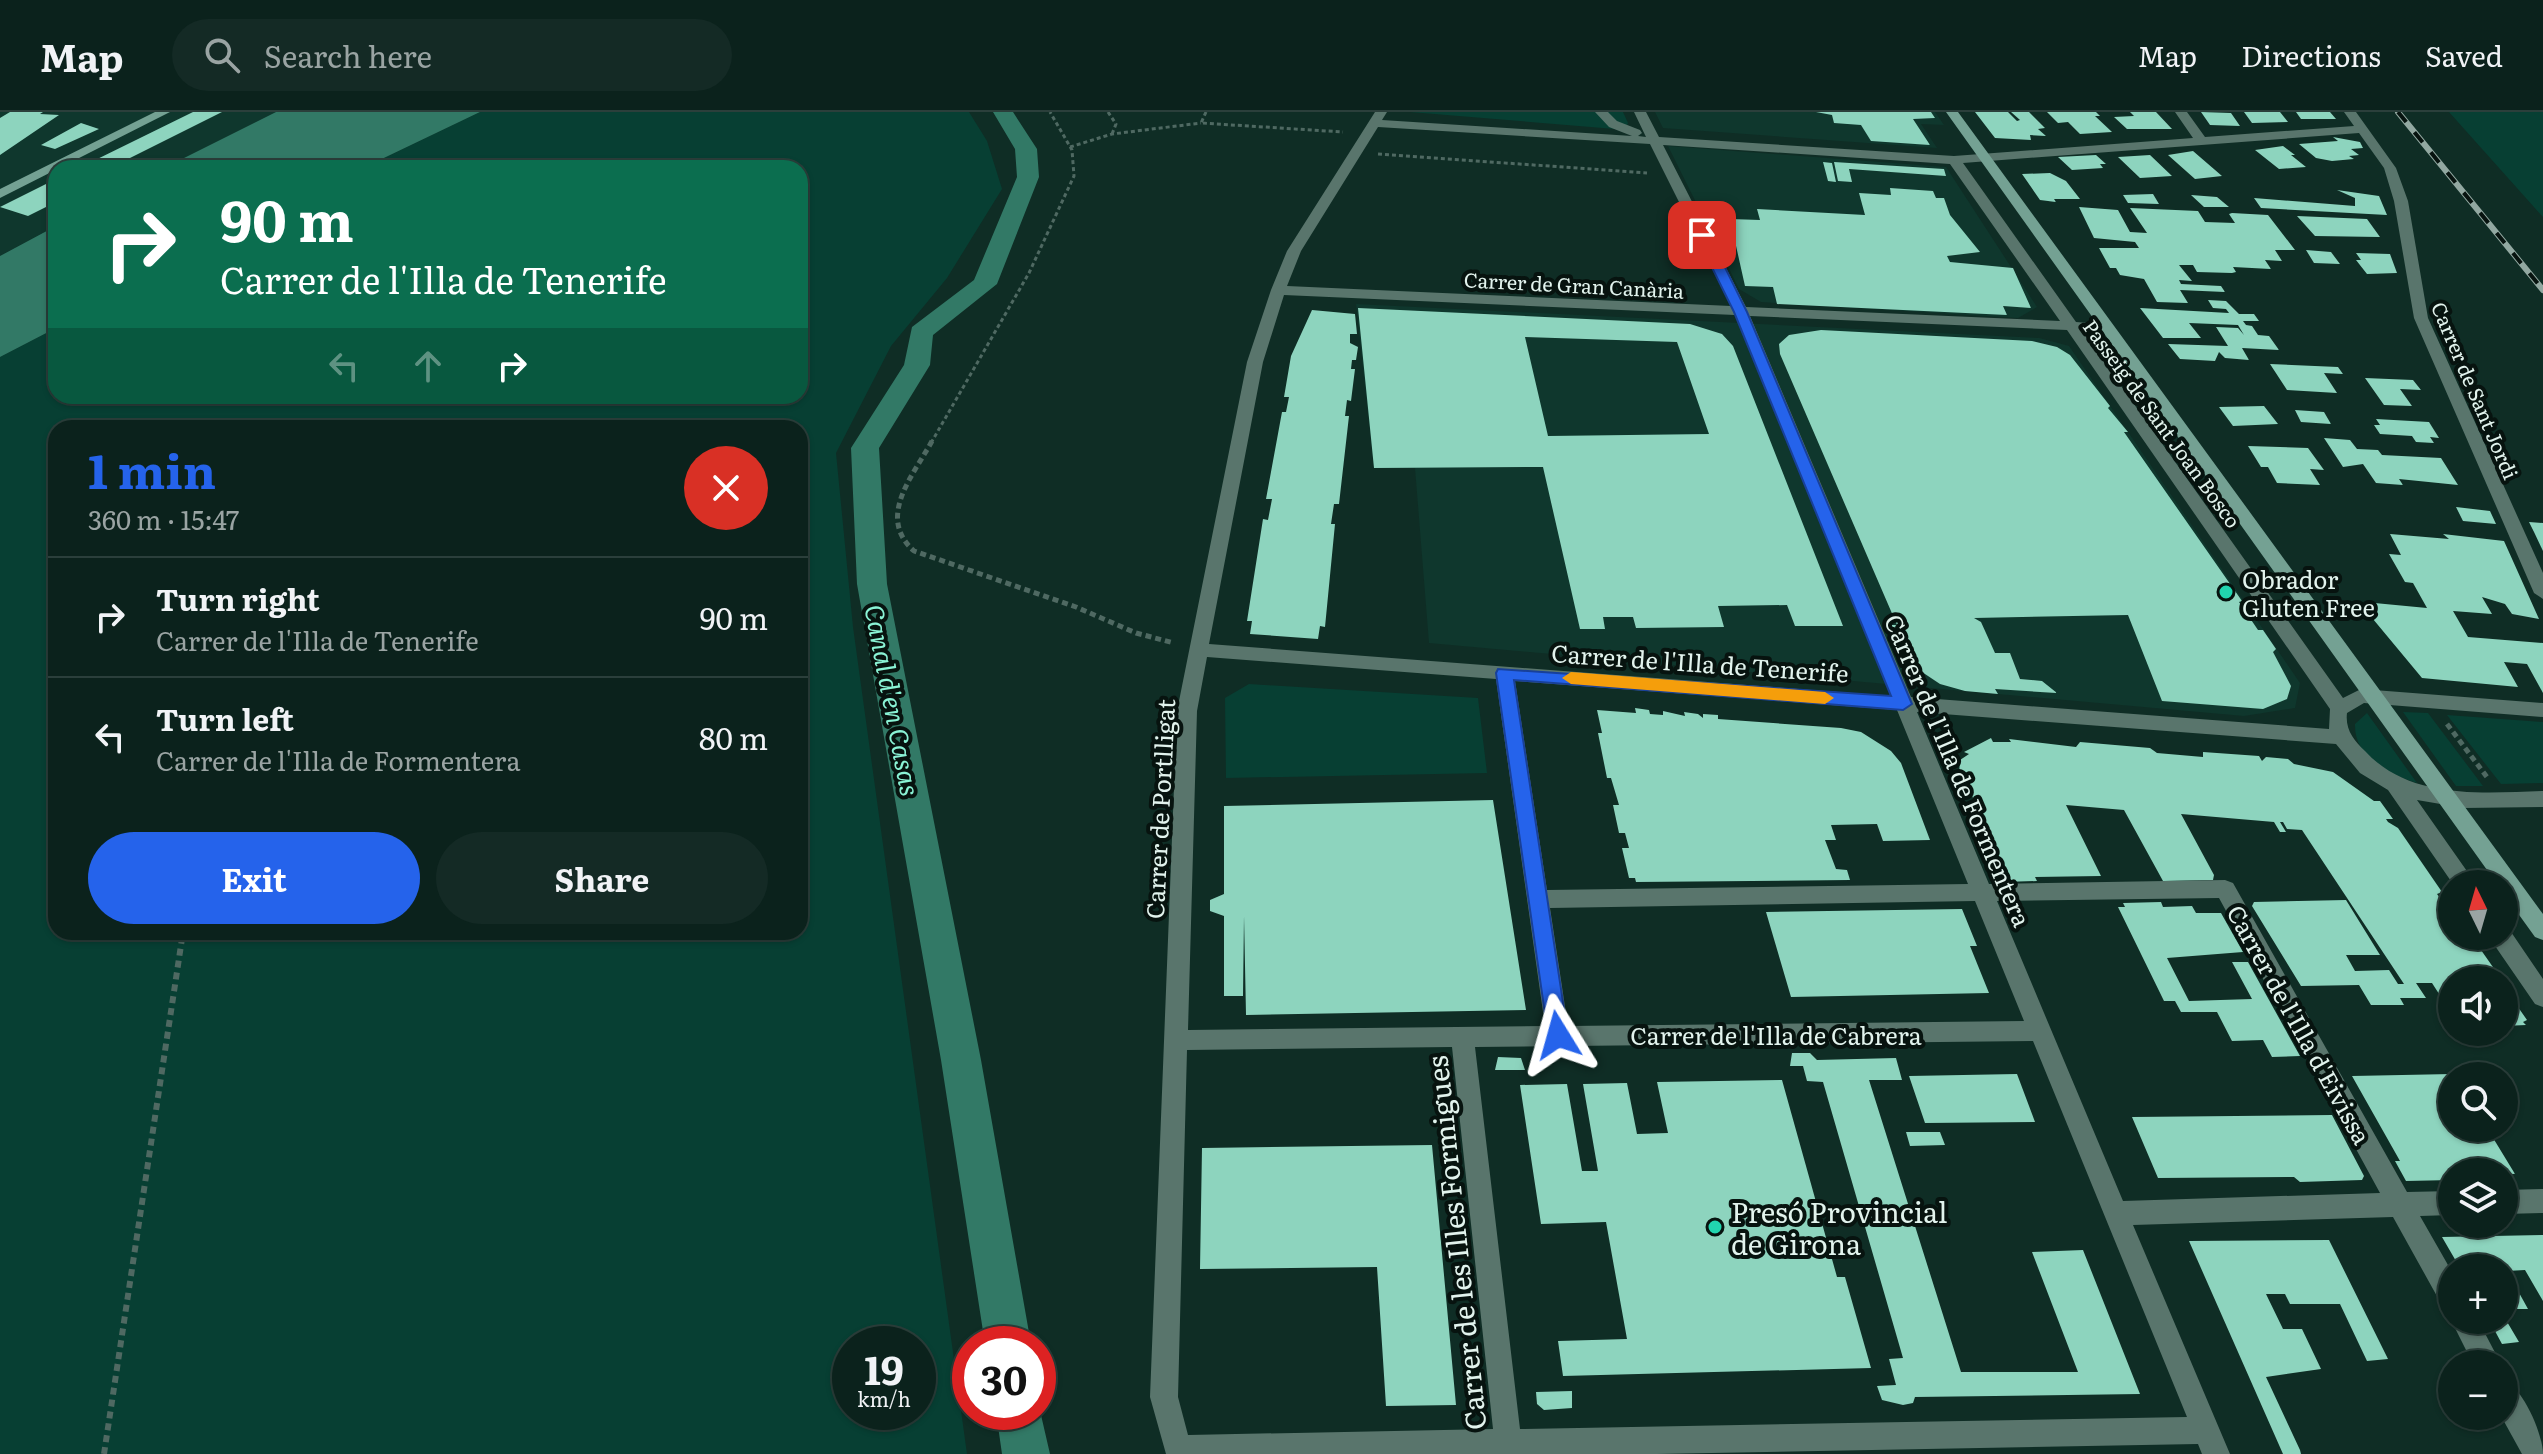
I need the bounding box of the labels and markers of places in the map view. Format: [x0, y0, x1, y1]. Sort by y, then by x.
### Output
pin [1668, 201, 1736, 269]
place label: Obrador Gluten Free [2242, 561, 2375, 624]
marker: Obrador Gluten Free [2217, 583, 2235, 601]
place label: Presó Provincial de Girona [1731, 1190, 1947, 1264]
marker: Presó Provincial de Girona [1706, 1218, 1724, 1236]

